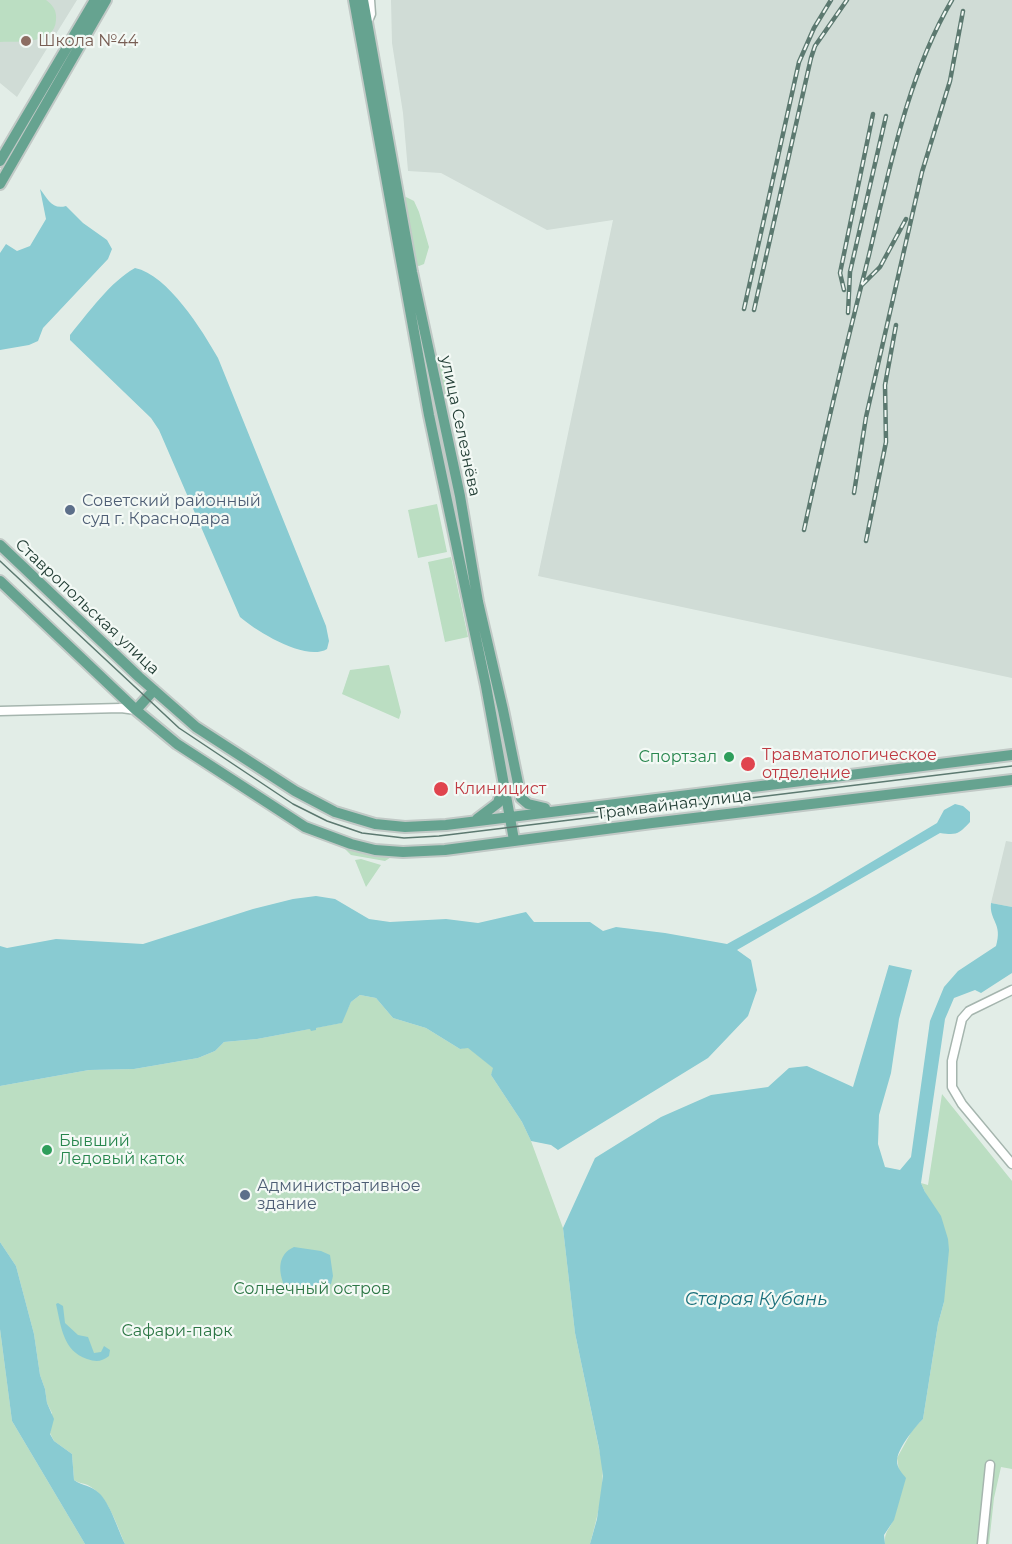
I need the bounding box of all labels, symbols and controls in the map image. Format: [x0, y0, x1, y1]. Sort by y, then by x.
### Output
place label: Школа №44 [38, 31, 138, 51]
marker: Школа №44 [19, 34, 33, 48]
street label: улица Селезнёва [436, 354, 484, 498]
place label: Советский районный суд г. Краснодара [82, 491, 261, 529]
marker: Советский районный суд г. Краснодара [63, 503, 77, 517]
street label: Ставропольская улица [11, 535, 163, 679]
place label: Травматологическое отделение [762, 745, 937, 783]
place label: Спортзал [638, 747, 717, 767]
marker: Спортзал [722, 750, 736, 764]
marker: Травматологическое отделение [739, 755, 757, 773]
place label: Клиницист [454, 779, 546, 799]
marker: Клиницист [432, 780, 450, 798]
street label: Трамвайная улица [595, 786, 753, 824]
place label: Бывший Ледовый каток [59, 1131, 184, 1169]
marker: Бывший Ледовый каток [40, 1143, 54, 1157]
place label: Административное здание [257, 1176, 421, 1214]
marker: Административное здание [238, 1188, 252, 1202]
park label: Солнечный остров [233, 1279, 391, 1299]
water label: Старая Кубань [685, 1289, 827, 1311]
park label: Сафари-парк [122, 1321, 232, 1341]

